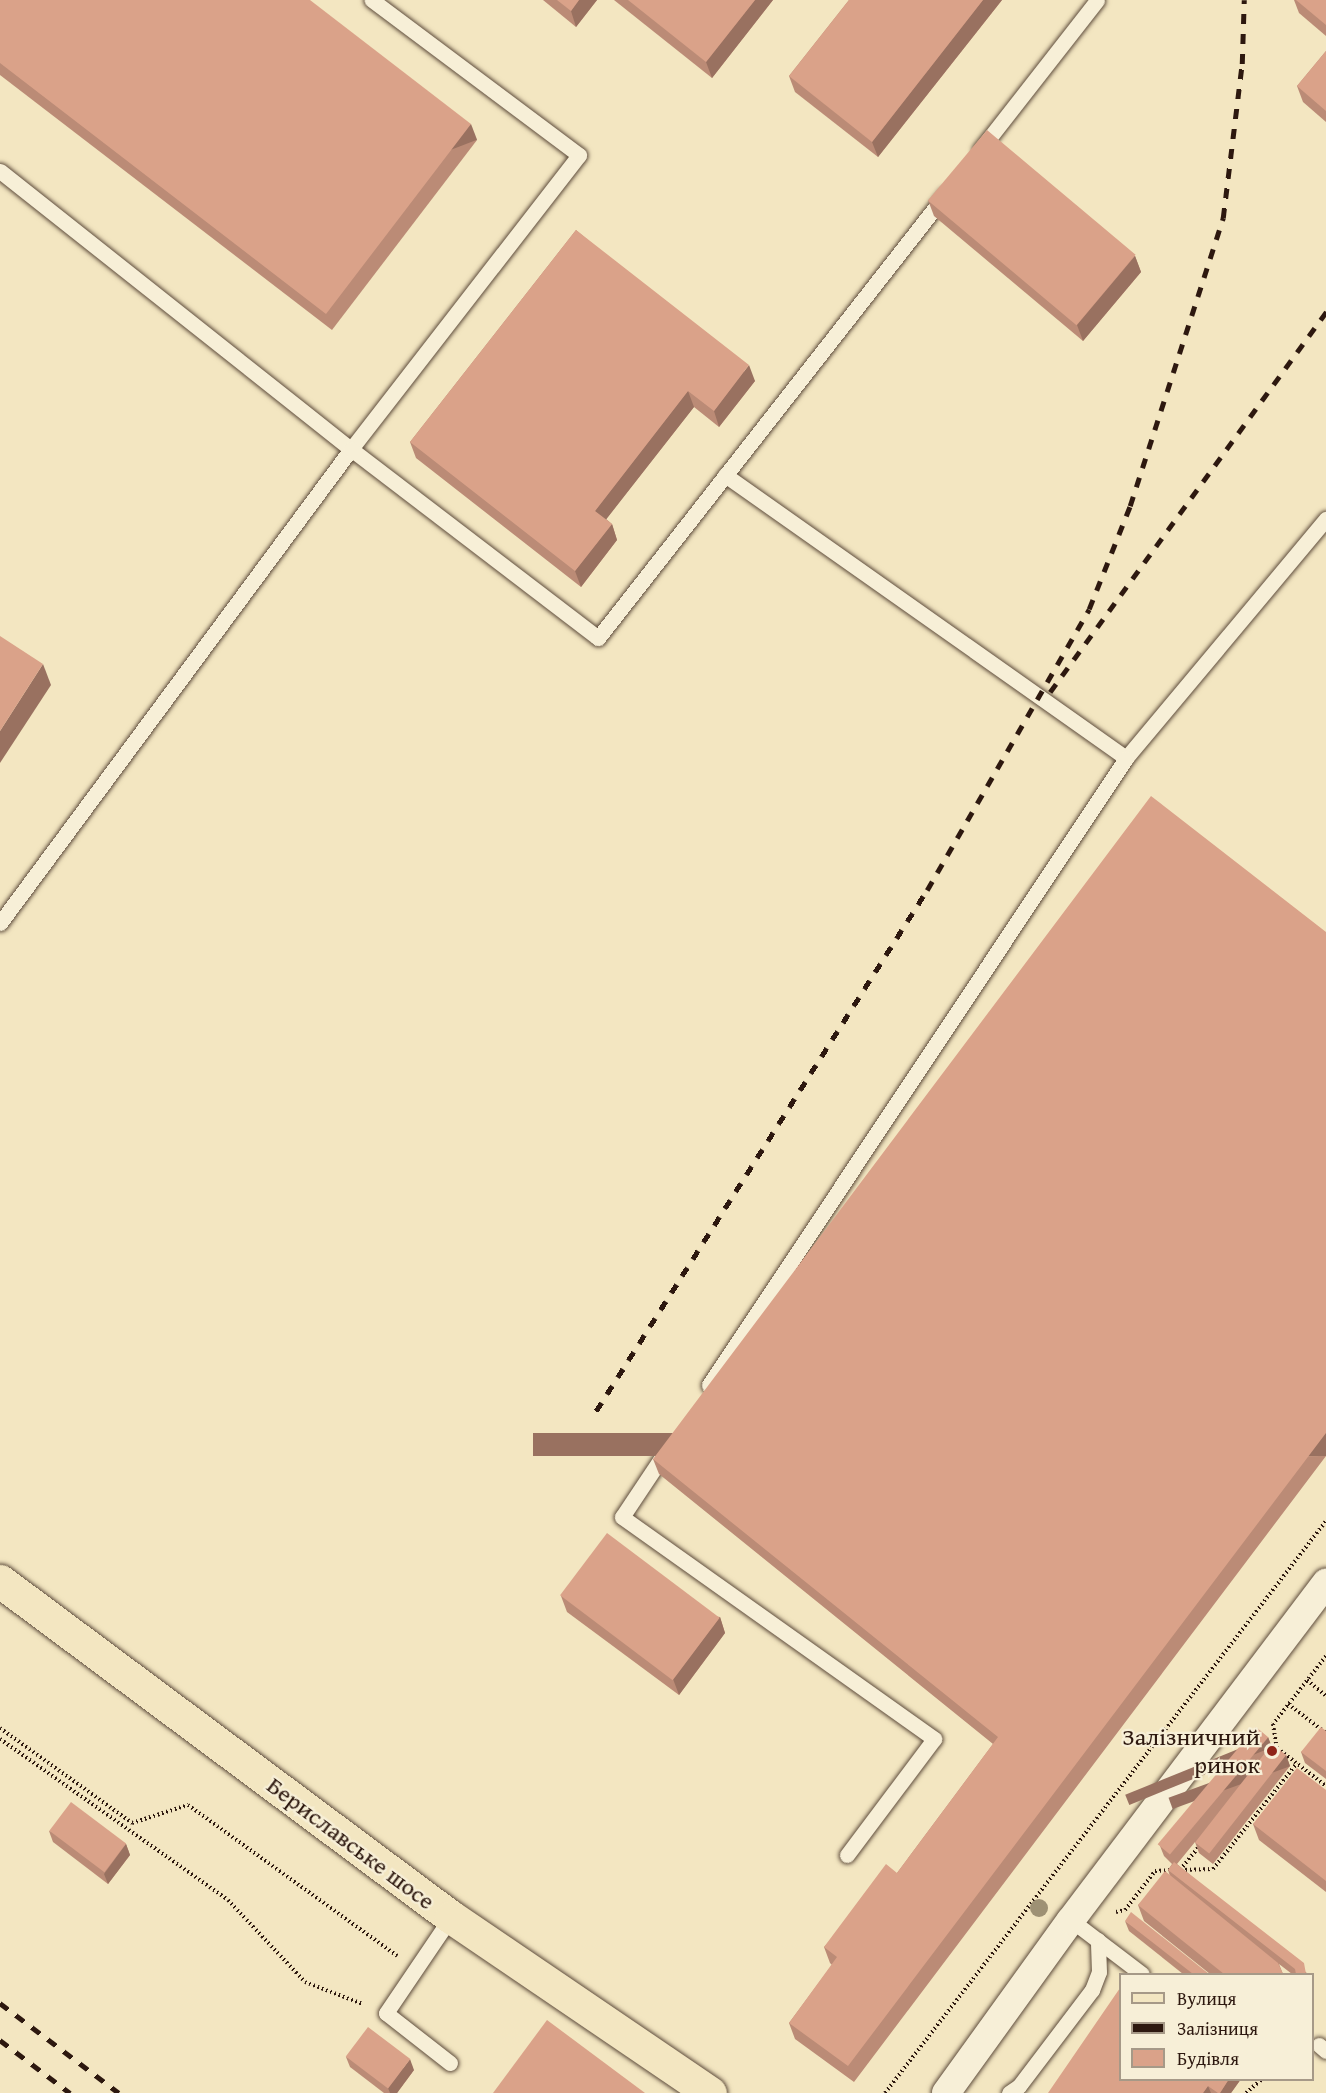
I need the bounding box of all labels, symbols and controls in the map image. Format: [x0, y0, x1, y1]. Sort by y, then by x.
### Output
place label: Залізничний ринок [1122, 1723, 1260, 1779]
marker: Залізничний ринок [1265, 1744, 1279, 1758]
street label: Бериславське шосе [261, 1771, 441, 1915]
legend [1119, 1973, 1314, 2081]
text: Вулиця [1177, 1985, 1236, 2012]
text: Залізниця [1177, 2015, 1258, 2042]
text: Будівля [1177, 2045, 1239, 2072]

